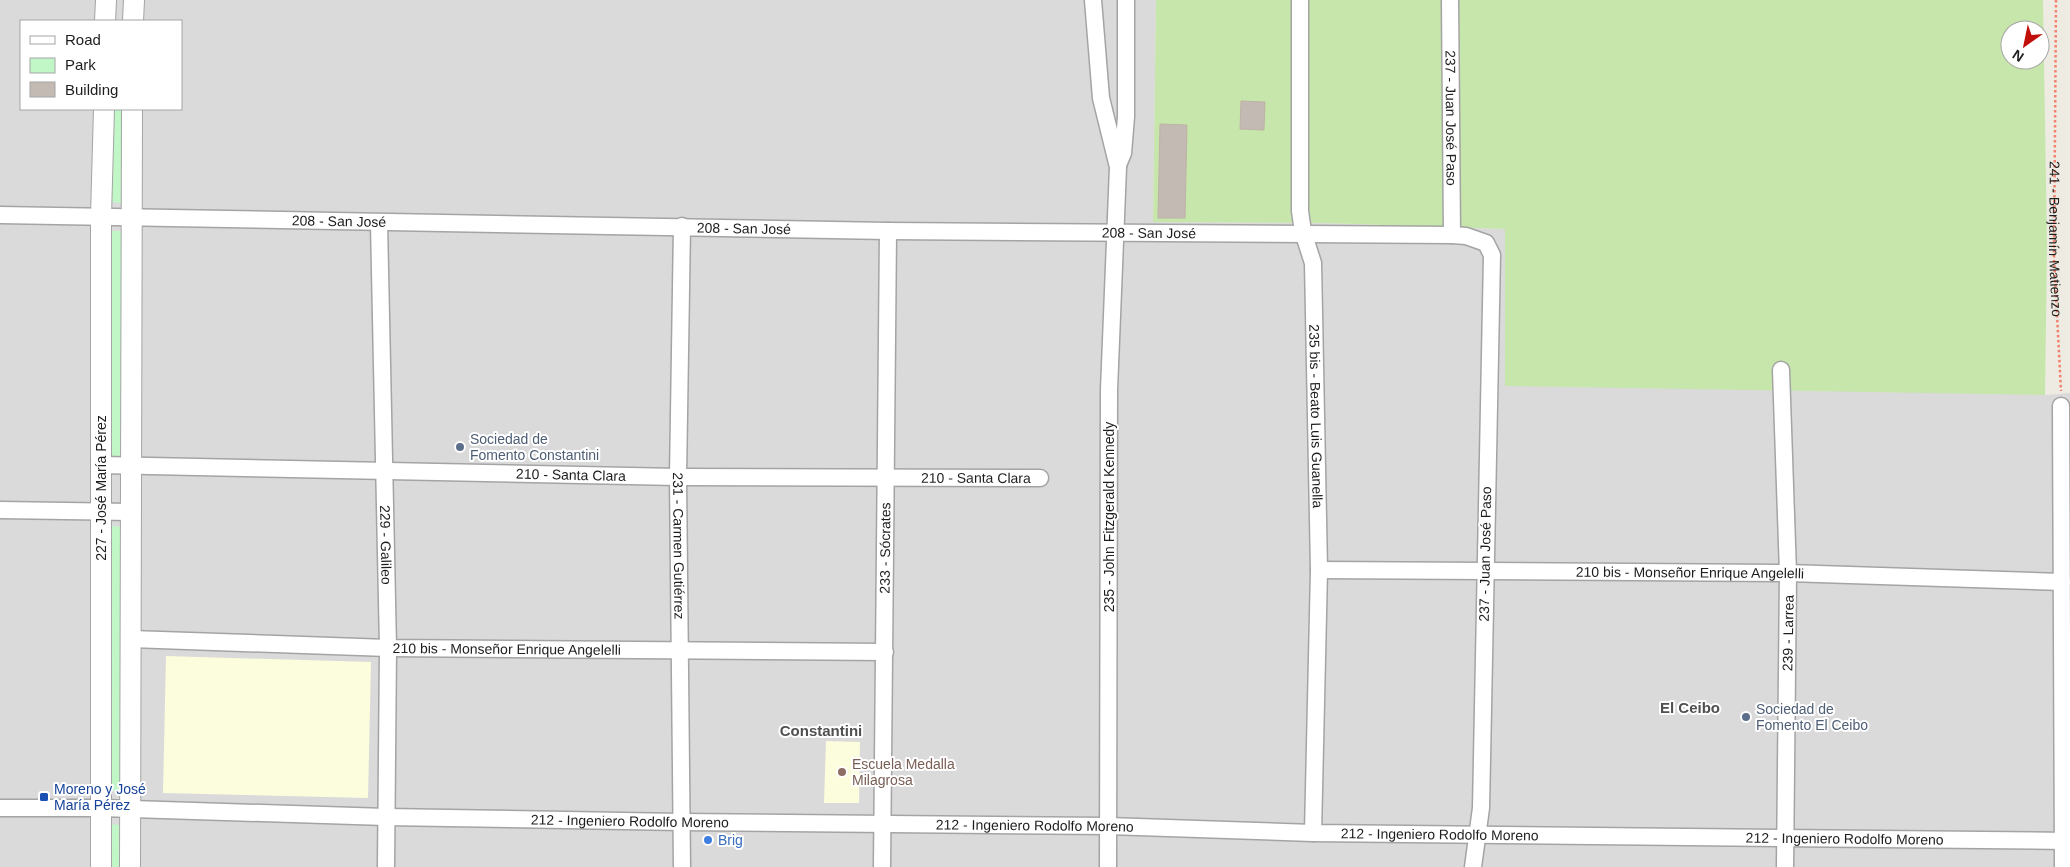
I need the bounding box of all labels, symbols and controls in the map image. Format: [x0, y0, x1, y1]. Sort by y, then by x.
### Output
legend [20, 20, 182, 110]
north arrow [2000, 20, 2050, 70]
text: Road [65, 31, 101, 48]
text: N [2009, 46, 2027, 65]
street label: 237 - Juan José Paso [1442, 50, 1460, 186]
text: Park [65, 56, 96, 73]
text: Building [65, 81, 118, 98]
street label: 241 - Benjamín Matienzo [2046, 161, 2065, 317]
street label: 208 - San José [292, 212, 386, 230]
street label: 208 - San José [697, 220, 791, 237]
street label: 208 - San José [1102, 225, 1196, 241]
street label: 235 bis - Beato Luis Guanella [1306, 324, 1326, 508]
street label: 227 - José María Pérez [93, 415, 109, 561]
street label: 235 - John Fitzgerald Kennedy [1101, 422, 1117, 612]
place label: Sociedad de Fomento Constantini [470, 431, 599, 463]
marker: Sociedad de Fomento Constantini [454, 441, 466, 453]
street label: 210 - Santa Clara [516, 466, 626, 484]
street label: 210 - Santa Clara [921, 470, 1031, 486]
street label: 231 - Carmen Gutiérrez [670, 472, 687, 620]
street label: 237 - Juan José Paso [1476, 486, 1494, 622]
street label: 233 - Sócrates [877, 502, 893, 594]
street label: 229 - Galileo [377, 505, 395, 585]
street label: 210 bis - Monseñor Enrique Angelelli [1576, 564, 1804, 582]
street label: 239 - Larrea [1779, 595, 1797, 671]
street label: 210 bis - Monseñor Enrique Angelelli [393, 640, 621, 658]
district label: El Ceibo [1660, 699, 1720, 716]
place label: Sociedad de Fomento El Ceibo [1756, 701, 1868, 733]
marker: Sociedad de Fomento El Ceibo [1740, 711, 1752, 723]
district label: Constantini [780, 722, 862, 739]
place label: Escuela Medalla Milagrosa [852, 756, 955, 788]
marker: Escuela Medalla Milagrosa [836, 766, 848, 778]
place label: Moreno y José María Pérez [54, 781, 146, 813]
marker: Moreno y José María Pérez [38, 791, 50, 803]
street label: 212 - Ingeniero Rodolfo Moreno [531, 811, 729, 830]
street label: 212 - Ingeniero Rodolfo Moreno [936, 816, 1134, 835]
street label: 212 - Ingeniero Rodolfo Moreno [1341, 825, 1539, 843]
street label: 212 - Ingeniero Rodolfo Moreno [1746, 830, 1944, 848]
place label: Brig [718, 832, 743, 848]
marker: Brig [702, 834, 714, 846]

